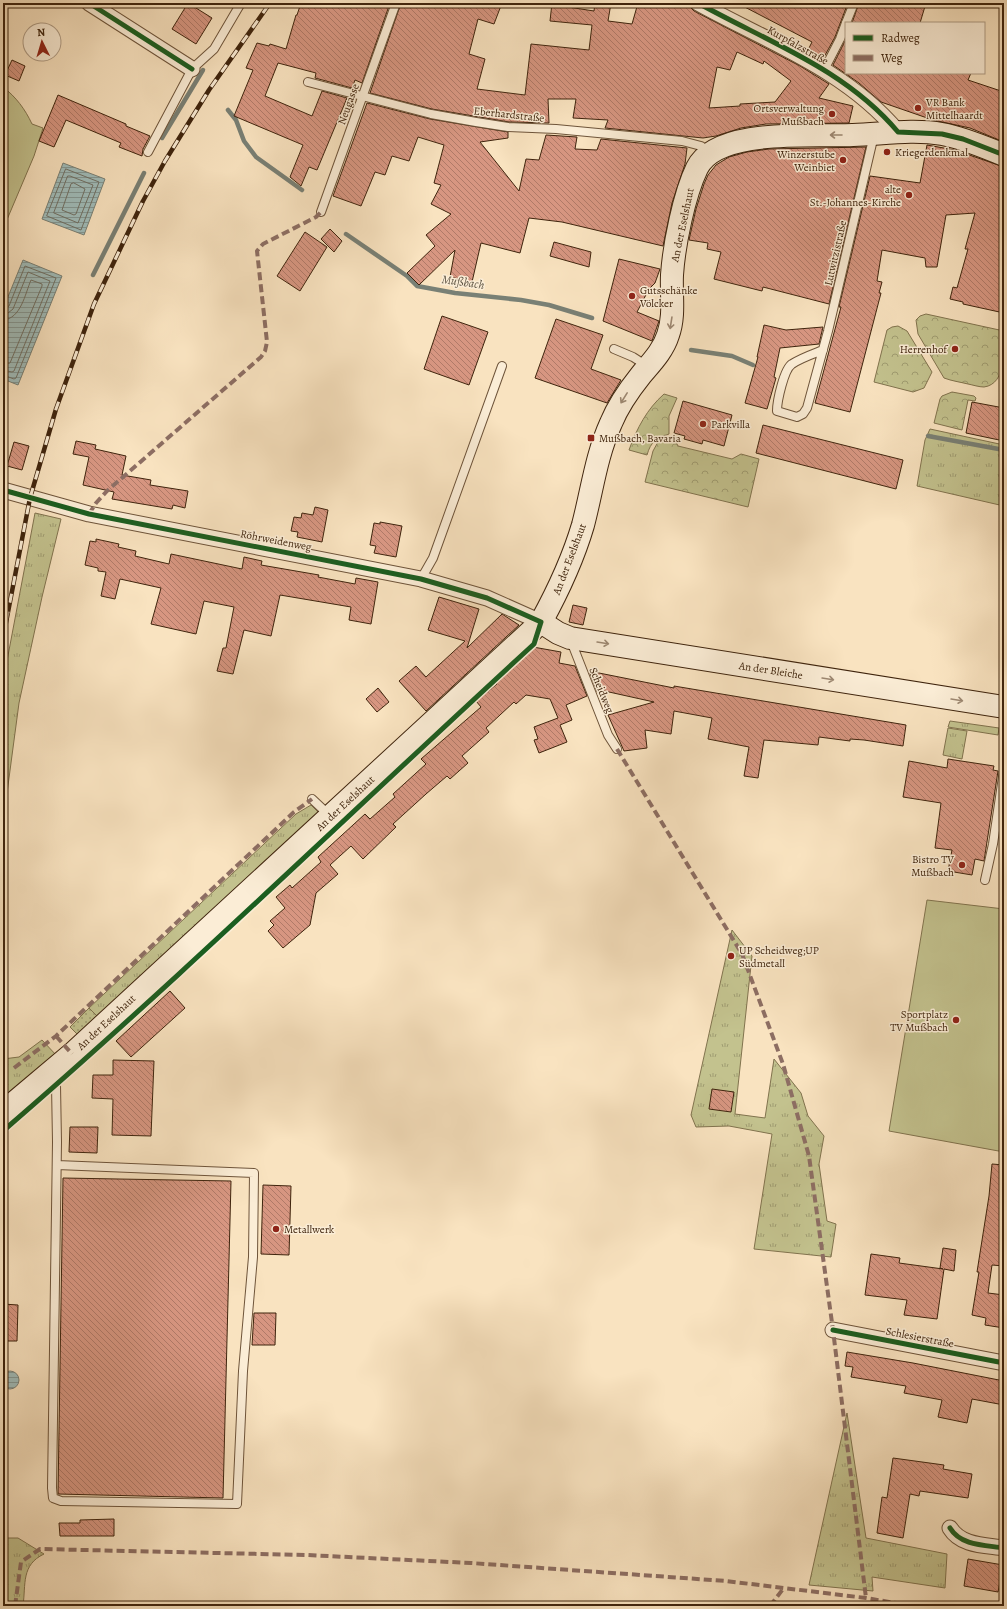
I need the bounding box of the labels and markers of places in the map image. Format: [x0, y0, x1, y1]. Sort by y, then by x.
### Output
place label: VR Bank Mittelhaardt [925, 95, 983, 123]
place label: Ortsverwaltung Mußbach [754, 101, 824, 129]
marker: VR Bank Mittelhaardt [913, 103, 923, 113]
marker: Ortsverwaltung Mußbach [827, 109, 837, 119]
place label: Kriegerdenkmal [895, 145, 968, 160]
place label: Winzerstube Weinbiet [776, 147, 835, 175]
marker: Kriegerdenkmal [882, 147, 892, 157]
marker: Winzerstube Weinbiet [838, 155, 848, 165]
place label: alte St.-Johannes-Kirche [810, 182, 901, 210]
marker: alte St.-Johannes-Kirche [904, 190, 914, 200]
place label: Gutsschänke Völcker [639, 283, 697, 311]
marker: Gutsschänke Völcker [627, 291, 637, 301]
place label: Herrenhof [900, 342, 948, 357]
marker: Herrenhof [950, 344, 960, 354]
place label: Parkvilla [711, 417, 751, 432]
marker: Parkvilla [698, 419, 708, 429]
place label: Mußbach, Bavaria [599, 431, 682, 446]
marker: Mußbach, Bavaria [586, 433, 596, 443]
place label: Bistro TV Mußbach [911, 852, 954, 880]
marker: Bistro TV Mußbach [957, 860, 967, 870]
place label: UP Scheidweg;UP Südmetall [739, 943, 819, 971]
marker: UP Scheidweg;UP Südmetall [726, 951, 736, 961]
place label: Sportplatz TV Mußbach [890, 1007, 948, 1035]
marker: Sportplatz TV Mußbach [951, 1015, 961, 1025]
place label: Metallwerk [284, 1222, 335, 1237]
marker: Metallwerk [271, 1224, 281, 1234]

